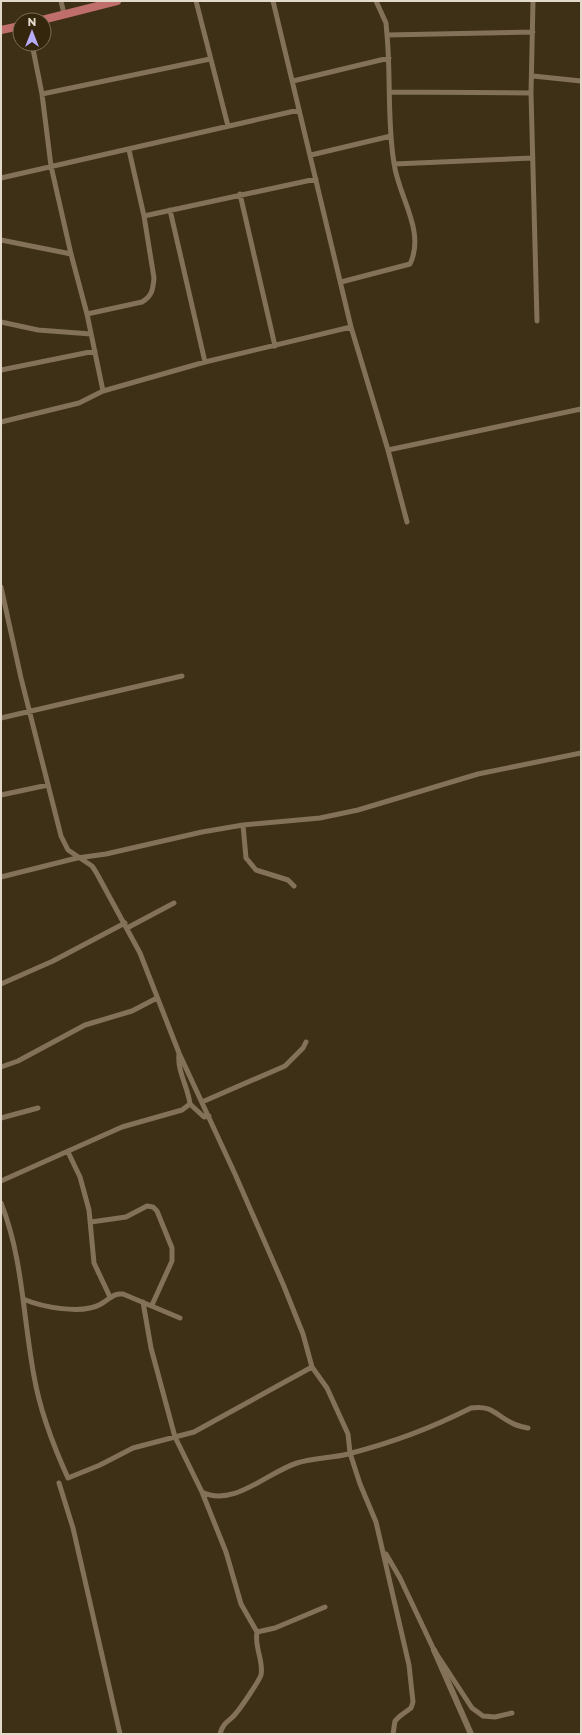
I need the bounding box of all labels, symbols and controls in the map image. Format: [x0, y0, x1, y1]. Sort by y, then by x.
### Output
north arrow [12, 12, 52, 52]
text: N [28, 15, 36, 29]

